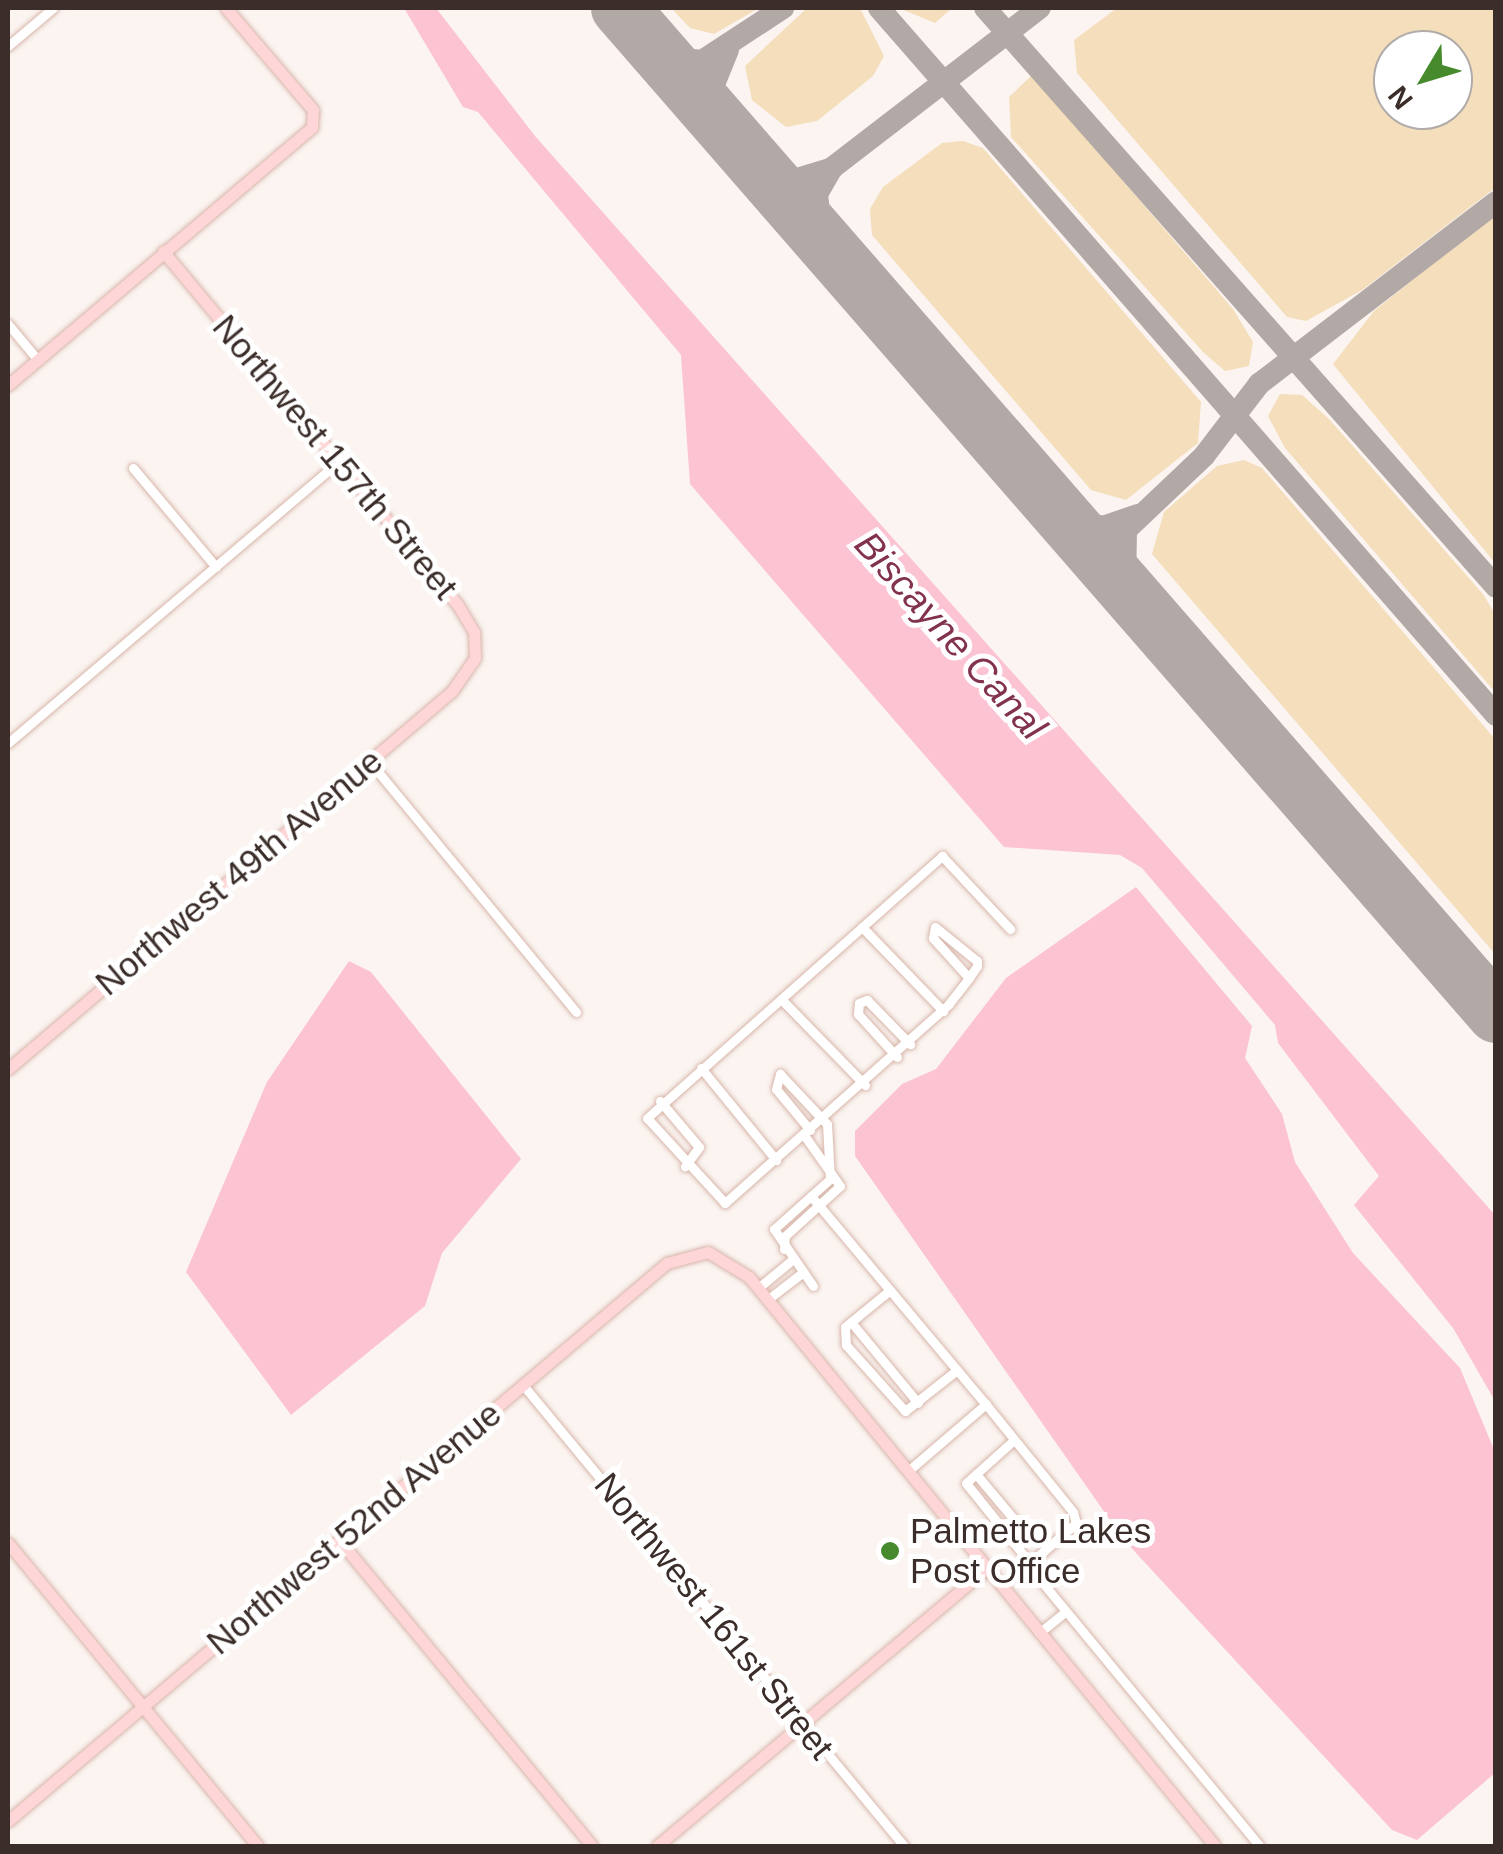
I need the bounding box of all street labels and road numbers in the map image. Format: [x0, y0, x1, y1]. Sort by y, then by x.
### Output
street label: Northwest 157th Street [204, 306, 466, 608]
street label: Northwest 49th Avenue [86, 739, 392, 1005]
street label: Northwest 52nd Avenue [198, 1392, 510, 1664]
street label: Northwest 161st Street [586, 1464, 842, 1768]

